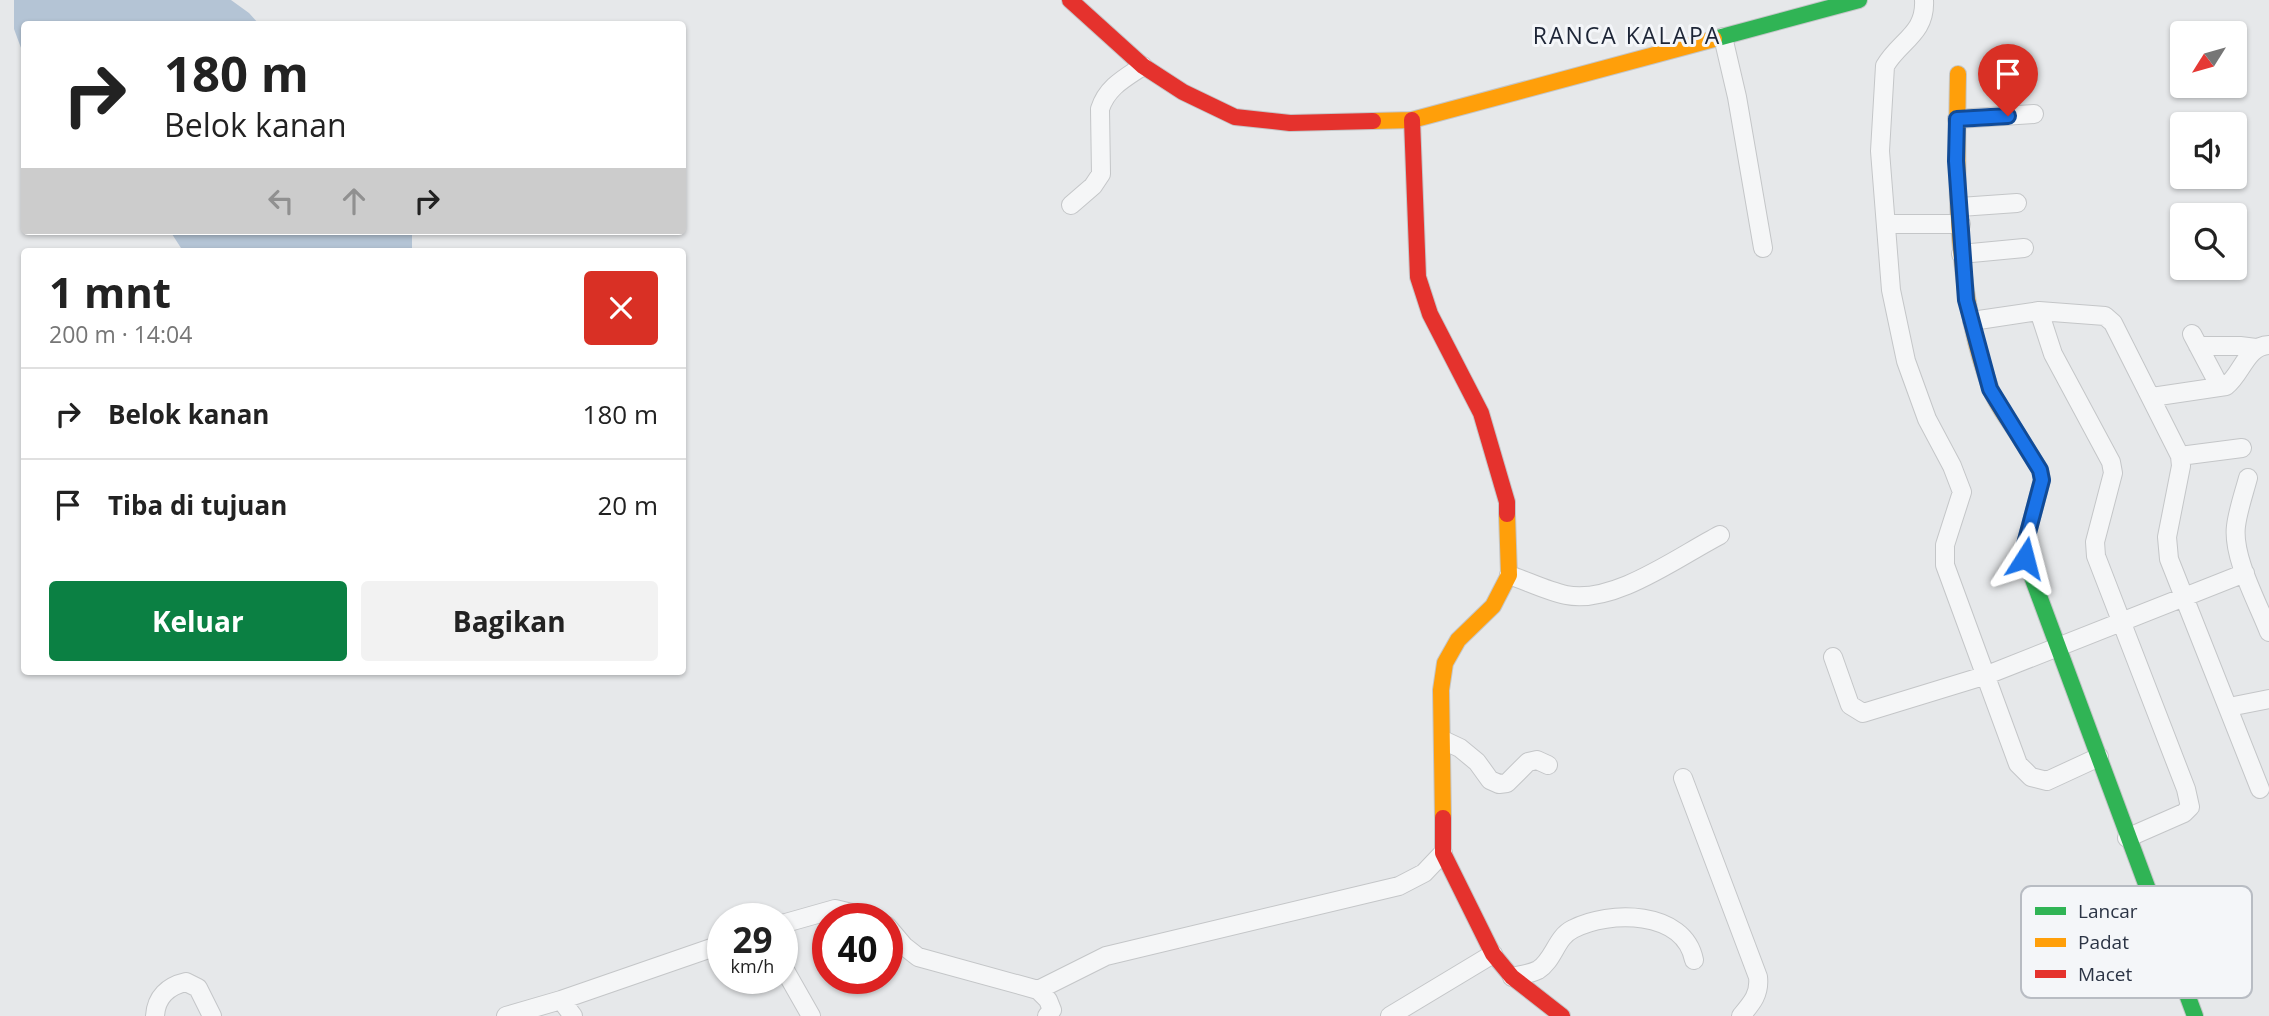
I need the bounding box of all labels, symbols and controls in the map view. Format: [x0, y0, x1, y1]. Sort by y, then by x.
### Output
district label: RANCA KALAPA [1533, 19, 1721, 51]
north arrow [2170, 21, 2247, 98]
map controls [2170, 21, 2247, 280]
text: 180 m [164, 40, 309, 106]
pin [1978, 44, 2038, 116]
icon: right [49, 49, 140, 140]
icon: arrive [1989, 55, 2027, 93]
text: Belok kanan [164, 103, 347, 146]
button: sound [2170, 112, 2247, 189]
icon: left [262, 182, 300, 220]
icon: ahead [335, 182, 373, 220]
icon: right [408, 182, 446, 220]
button: search [2170, 203, 2247, 280]
text: 1 mnt [49, 263, 171, 320]
button: close [584, 271, 658, 345]
text: 200 m · 14:04 [49, 318, 192, 350]
icon: right [49, 395, 87, 433]
text: Belok kanan [108, 396, 269, 432]
text: 180 m [583, 396, 658, 432]
icon: arrive [49, 486, 87, 524]
text: Tiba di tujuan [108, 487, 287, 523]
text: 20 m [597, 487, 658, 523]
position arrow [1988, 521, 2062, 595]
button: Keluar [49, 581, 347, 661]
button: Bagikan [361, 581, 658, 661]
legend [2021, 886, 2252, 998]
text: Lancar [2078, 898, 2138, 924]
speed limit sign: 40 [812, 903, 903, 994]
text: 29 [732, 916, 773, 963]
text: Padat [2078, 929, 2129, 955]
text: km/h [731, 954, 774, 978]
text: Macet [2078, 961, 2132, 987]

